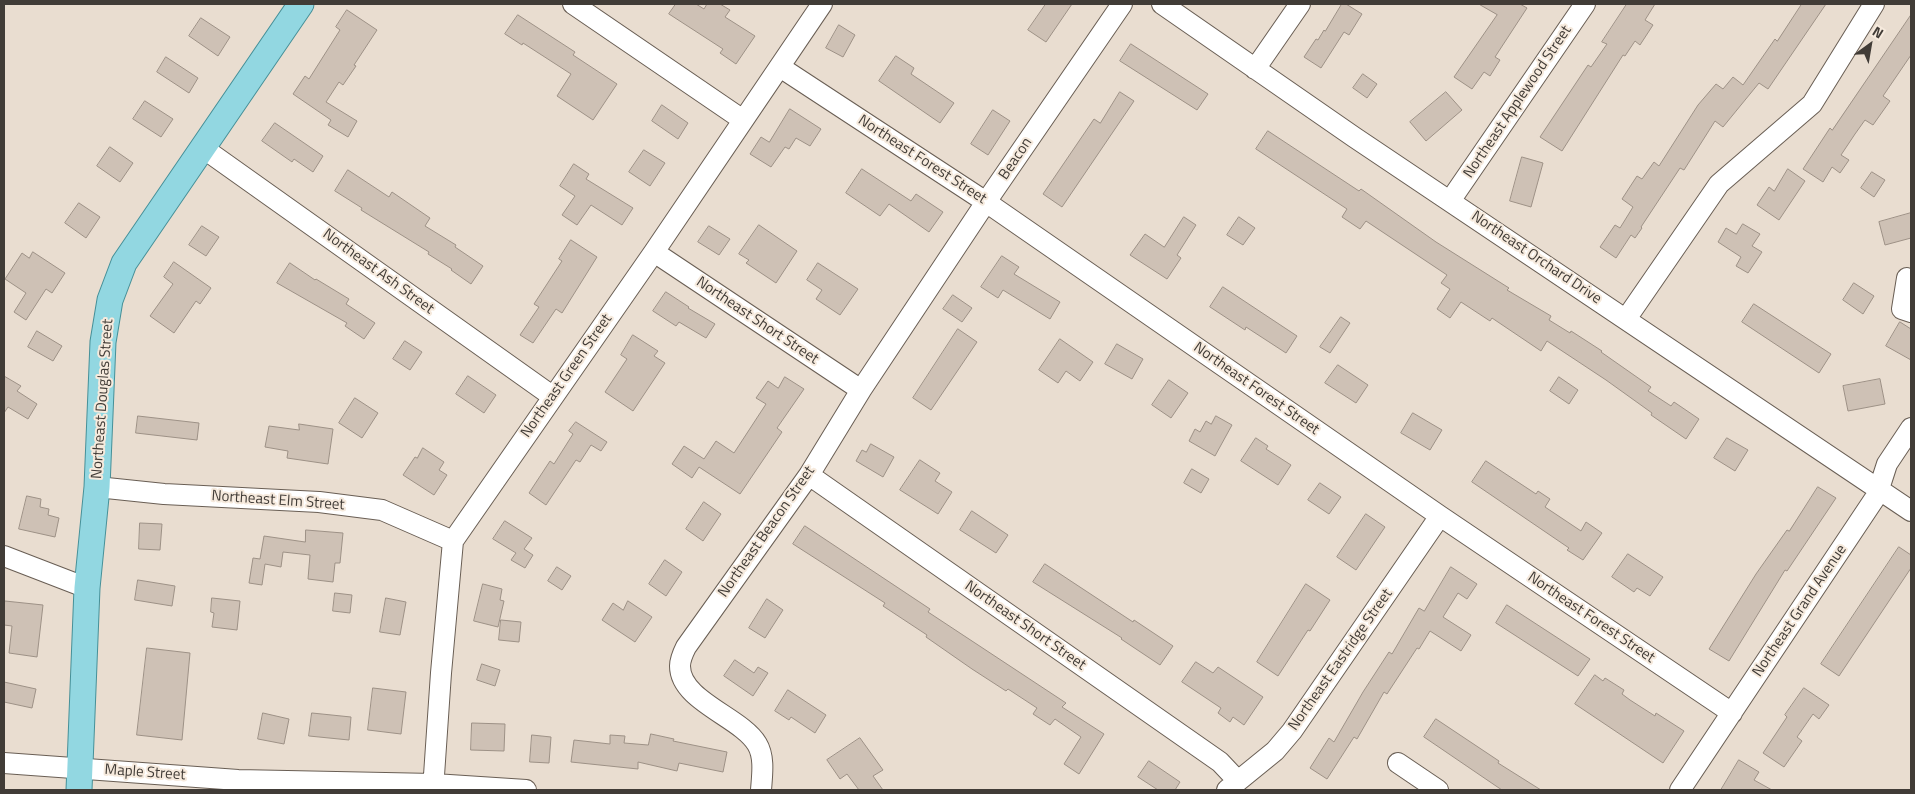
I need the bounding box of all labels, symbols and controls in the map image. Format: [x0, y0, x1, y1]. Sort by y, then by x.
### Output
north arrow [1845, 20, 1895, 70]
text: N [1869, 20, 1888, 43]
street label: Northeast Applewood Street [1460, 22, 1576, 182]
street label: Northeast Forest Street [854, 112, 990, 208]
street label: Beacon [995, 135, 1037, 183]
street label: Northeast Orchard Drive [1467, 208, 1605, 308]
street label: Northeast Ash Street [319, 226, 437, 318]
street label: Northeast Short Street [692, 273, 822, 369]
street label: Northeast Green Street [518, 311, 616, 441]
street label: Northeast Douglas Street [88, 318, 118, 480]
street label: Northeast Forest Street [1190, 339, 1322, 439]
street label: Northeast Beacon Street [715, 463, 819, 601]
street label: Northeast Elm Street [211, 487, 345, 515]
street label: Northeast Grand Avenue [1749, 542, 1851, 680]
street label: Northeast Forest Street [1524, 569, 1658, 667]
street label: Northeast Short Street [961, 577, 1089, 675]
street label: Northeast Eastridge Street [1285, 586, 1397, 734]
street label: Maple Street [104, 761, 186, 785]

